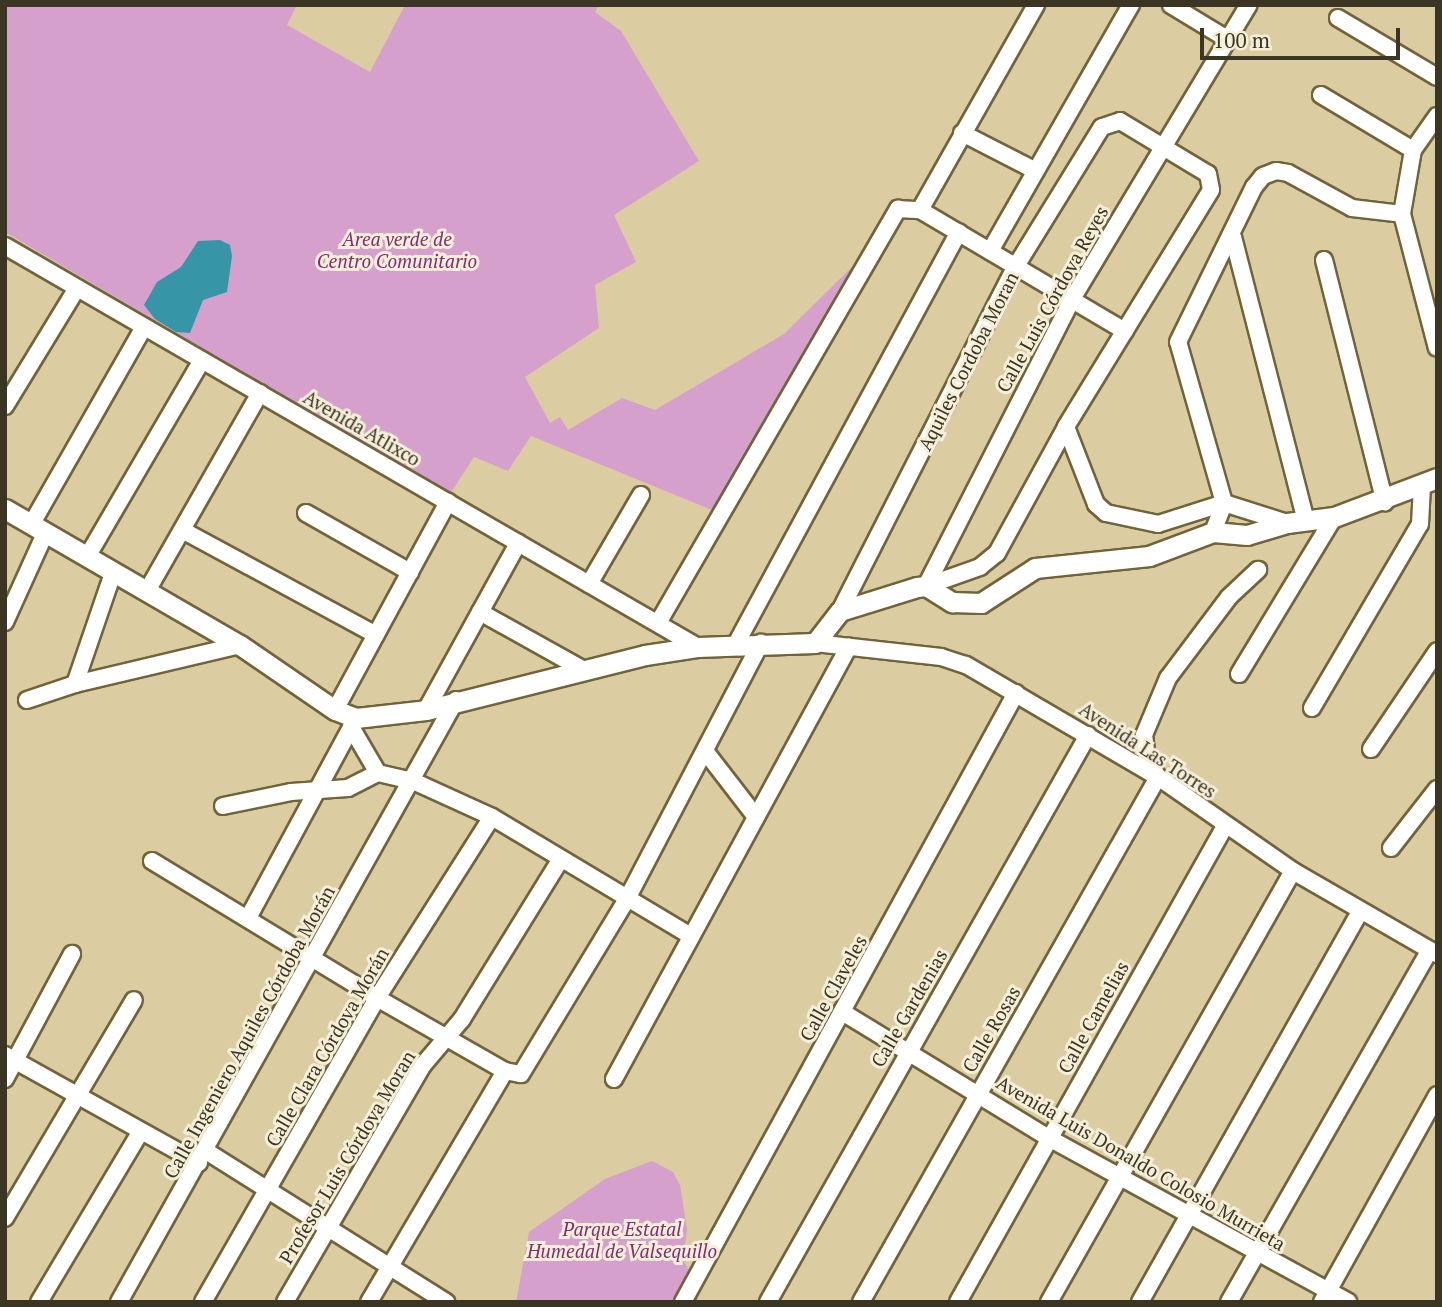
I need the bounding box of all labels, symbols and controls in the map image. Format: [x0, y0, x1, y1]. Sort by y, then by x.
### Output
scale bar [1204, 14, 1404, 58]
text: 100 m [1213, 26, 1270, 54]
street label: Calle Luis Córdova Reyes [991, 202, 1113, 396]
park label: Area verde de Centro Comunitario [317, 228, 477, 272]
street label: Aquiles Cordoba Moran [913, 268, 1023, 454]
street label: Avenida Atlixco [299, 385, 425, 471]
street label: Avenida Las Torres [1075, 697, 1221, 803]
street label: Calle Ingeniero Aquiles Córdoba Morán [159, 881, 339, 1183]
street label: Calle Claveles [795, 931, 871, 1045]
street label: Calle Clara Córdova Morán [261, 944, 393, 1150]
street label: Calle Gardenias [866, 945, 952, 1071]
street label: Calle Camelias [1053, 957, 1133, 1077]
street label: Calle Rosas [957, 982, 1025, 1076]
street label: Profesor Luis Córdova Moran [274, 1046, 420, 1268]
street label: Avenida Luis Donaldo Colosio Murrieta [992, 1071, 1290, 1255]
park label: Parque Estatal Humedal de Valsequillo [527, 1218, 717, 1262]

